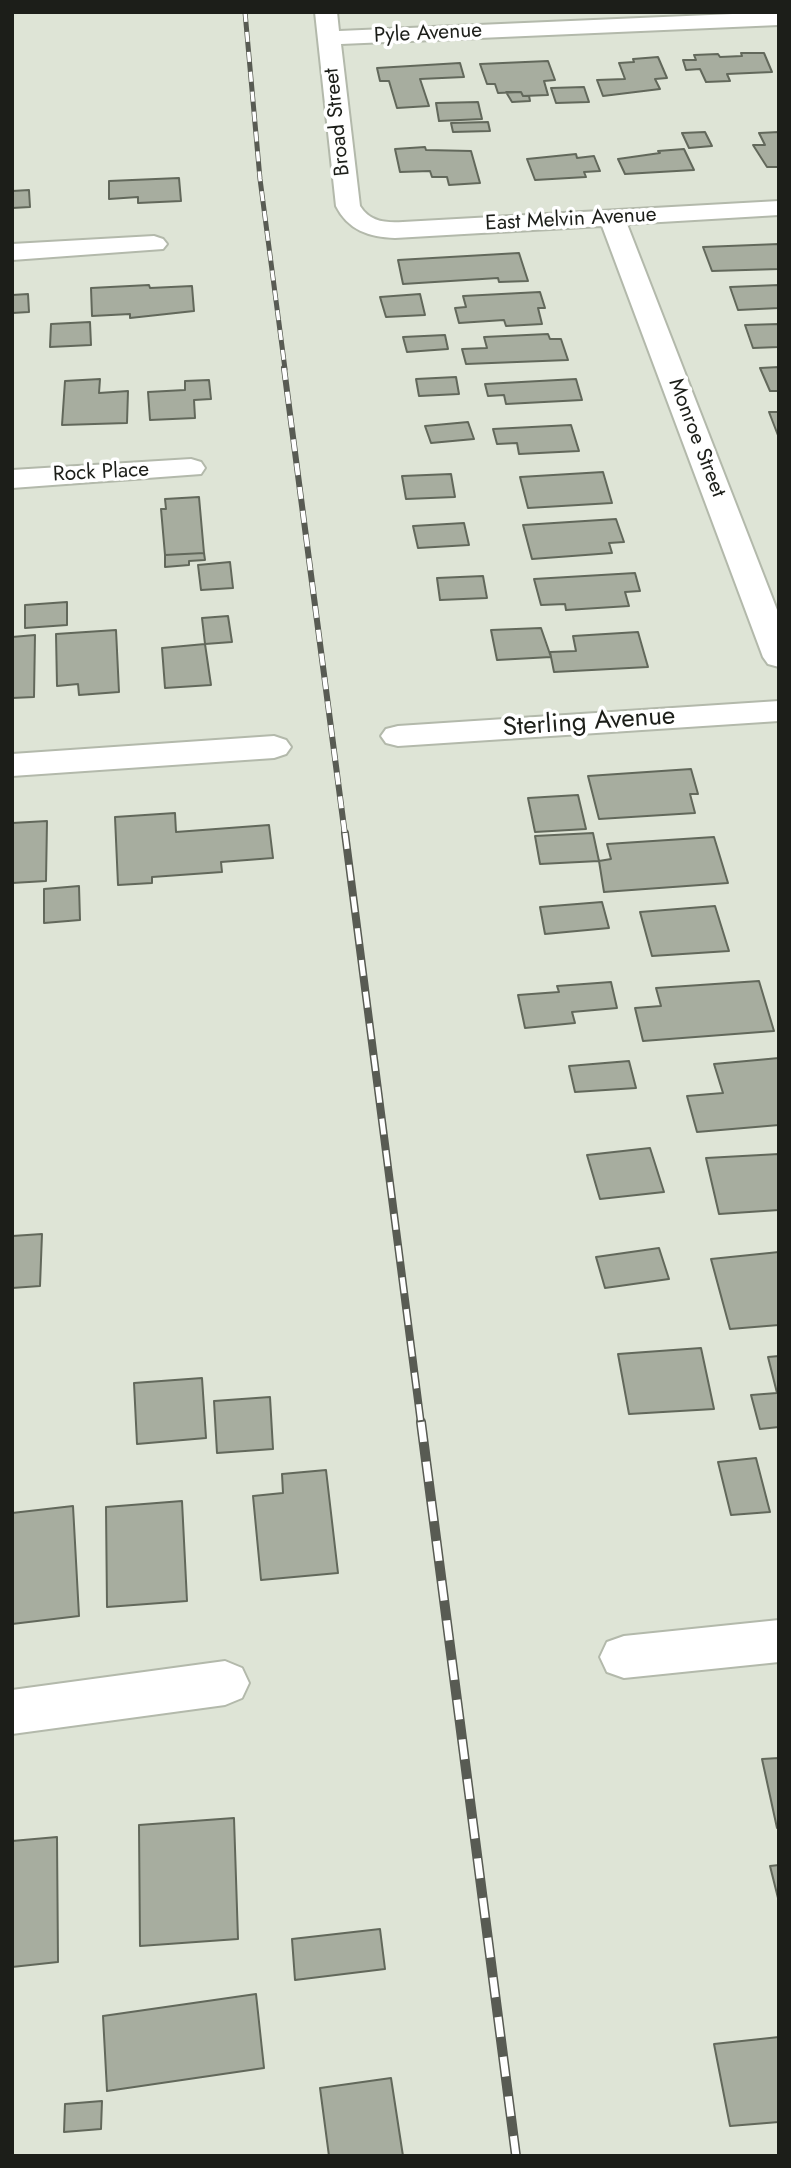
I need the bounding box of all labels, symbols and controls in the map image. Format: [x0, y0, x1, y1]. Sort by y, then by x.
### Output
street label: Pyle Avenue [373, 19, 483, 49]
street label: Broad Street [320, 67, 356, 177]
street label: East Melvin Avenue [485, 203, 657, 237]
street label: Monroe Street [662, 375, 730, 501]
street label: Rock Place [52, 458, 150, 488]
street label: Sterling Avenue [502, 701, 676, 745]

